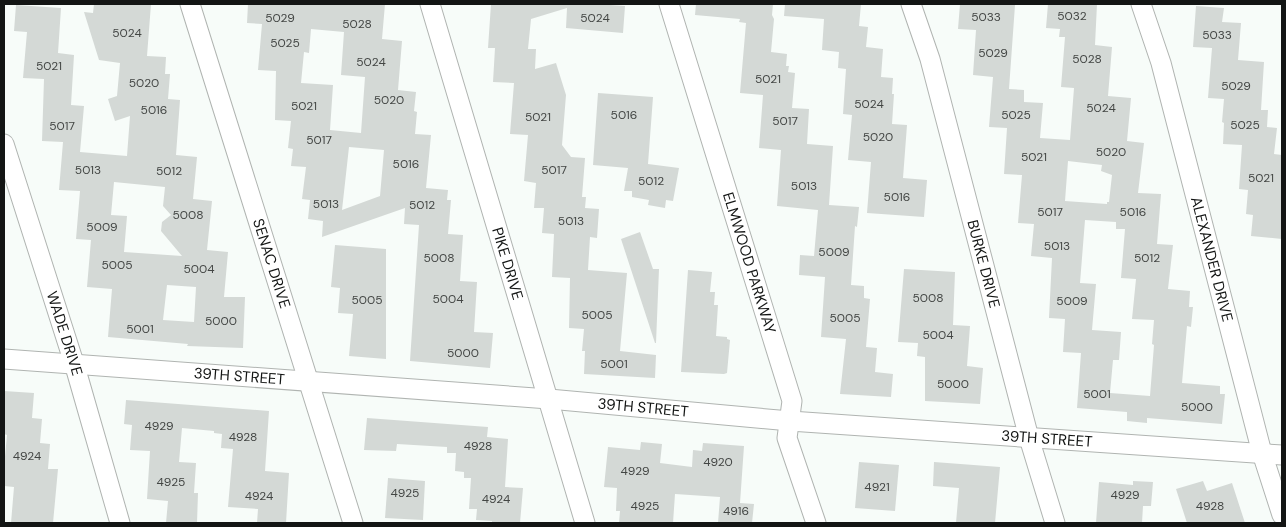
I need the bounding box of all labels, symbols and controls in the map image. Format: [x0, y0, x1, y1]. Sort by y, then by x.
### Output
house number: 5032 [1057, 8, 1087, 24]
house number: 5033 [971, 9, 1001, 25]
house number: 5029 [265, 10, 295, 26]
house number: 5024 [580, 10, 610, 26]
house number: 5028 [342, 16, 372, 32]
house number: 5024 [112, 25, 142, 41]
house number: 5033 [1202, 27, 1232, 43]
house number: 5025 [270, 35, 300, 51]
house number: 5029 [978, 45, 1008, 61]
house number: 5028 [1072, 51, 1102, 67]
house number: 5024 [356, 54, 386, 70]
house number: 5021 [36, 58, 62, 74]
house number: 5021 [755, 71, 781, 87]
house number: 5020 [129, 75, 159, 91]
house number: 5029 [1221, 78, 1251, 94]
house number: 5020 [374, 92, 404, 108]
house number: 5024 [854, 96, 884, 112]
house number: 5021 [291, 98, 317, 114]
house number: 5024 [1086, 100, 1116, 116]
house number: 5016 [141, 102, 167, 118]
house number: 5016 [611, 107, 637, 123]
house number: 5025 [1001, 107, 1031, 123]
house number: 5021 [525, 109, 551, 125]
house number: 5017 [772, 113, 798, 129]
house number: 5025 [1230, 117, 1260, 133]
house number: 5017 [49, 118, 75, 134]
house number: 5020 [863, 129, 893, 145]
house number: 5017 [306, 132, 332, 148]
house number: 5020 [1096, 144, 1126, 160]
house number: 5021 [1021, 149, 1047, 165]
house number: 5016 [393, 156, 419, 172]
house number: 5013 [75, 162, 101, 178]
house number: 5017 [541, 162, 567, 178]
house number: 5012 [156, 163, 182, 179]
house number: 5021 [1248, 170, 1274, 186]
house number: 5012 [638, 173, 664, 189]
house number: 5013 [791, 178, 817, 194]
house number: 5016 [884, 189, 910, 205]
street label: ELMWOOD PARKWAY [718, 190, 781, 336]
street label: ALEXANDER DRIVE [1186, 194, 1238, 324]
house number: 5013 [313, 196, 339, 212]
house number: 5012 [409, 197, 435, 213]
house number: 5017 [1037, 204, 1063, 220]
house number: 5016 [1120, 204, 1146, 220]
house number: 5008 [172, 207, 204, 223]
house number: 5013 [558, 213, 584, 229]
street label: SENAC DRIVE [248, 216, 295, 311]
street label: BURKE DRIVE [962, 218, 1005, 310]
house number: 5009 [86, 219, 118, 235]
street label: PIKE DRIVE [487, 225, 528, 302]
house number: 5013 [1044, 238, 1070, 254]
house number: 5009 [818, 244, 850, 260]
house number: 5008 [423, 250, 455, 266]
house number: 5012 [1134, 250, 1160, 266]
house number: 5005 [101, 257, 133, 273]
house number: 5004 [183, 261, 215, 277]
street label: WADE DRIVE [42, 289, 87, 378]
house number: 5008 [912, 290, 944, 306]
house number: 5004 [432, 291, 464, 307]
house number: 5005 [351, 292, 383, 308]
house number: 5009 [1056, 293, 1088, 309]
house number: 5005 [581, 307, 613, 323]
house number: 5005 [829, 310, 861, 326]
house number: 5000 [205, 313, 237, 329]
house number: 5001 [126, 321, 154, 337]
house number: 5004 [922, 327, 954, 343]
house number: 5000 [447, 345, 479, 361]
house number: 5001 [600, 356, 628, 372]
street label: 39TH STREET [193, 363, 286, 390]
house number: 5000 [937, 376, 969, 392]
house number: 5001 [1083, 386, 1111, 402]
street label: 39TH STREET [597, 393, 689, 422]
house number: 5000 [1181, 399, 1213, 415]
house number: 4929 [145, 418, 173, 434]
street label: 39TH STREET [1001, 426, 1093, 452]
house number: 4928 [229, 429, 257, 445]
house number: 4928 [464, 438, 492, 454]
house number: 4924 [13, 448, 41, 464]
house number: 4920 [703, 454, 733, 470]
house number: 4929 [621, 463, 649, 479]
house number: 4925 [157, 474, 185, 490]
house number: 4921 [864, 479, 890, 495]
house number: 4925 [391, 485, 419, 501]
house number: 4929 [1111, 487, 1139, 503]
house number: 4924 [245, 488, 273, 504]
house number: 4924 [482, 491, 510, 507]
house number: 4925 [631, 498, 659, 514]
house number: 4928 [1196, 498, 1224, 514]
house number: 4916 [723, 503, 749, 519]

